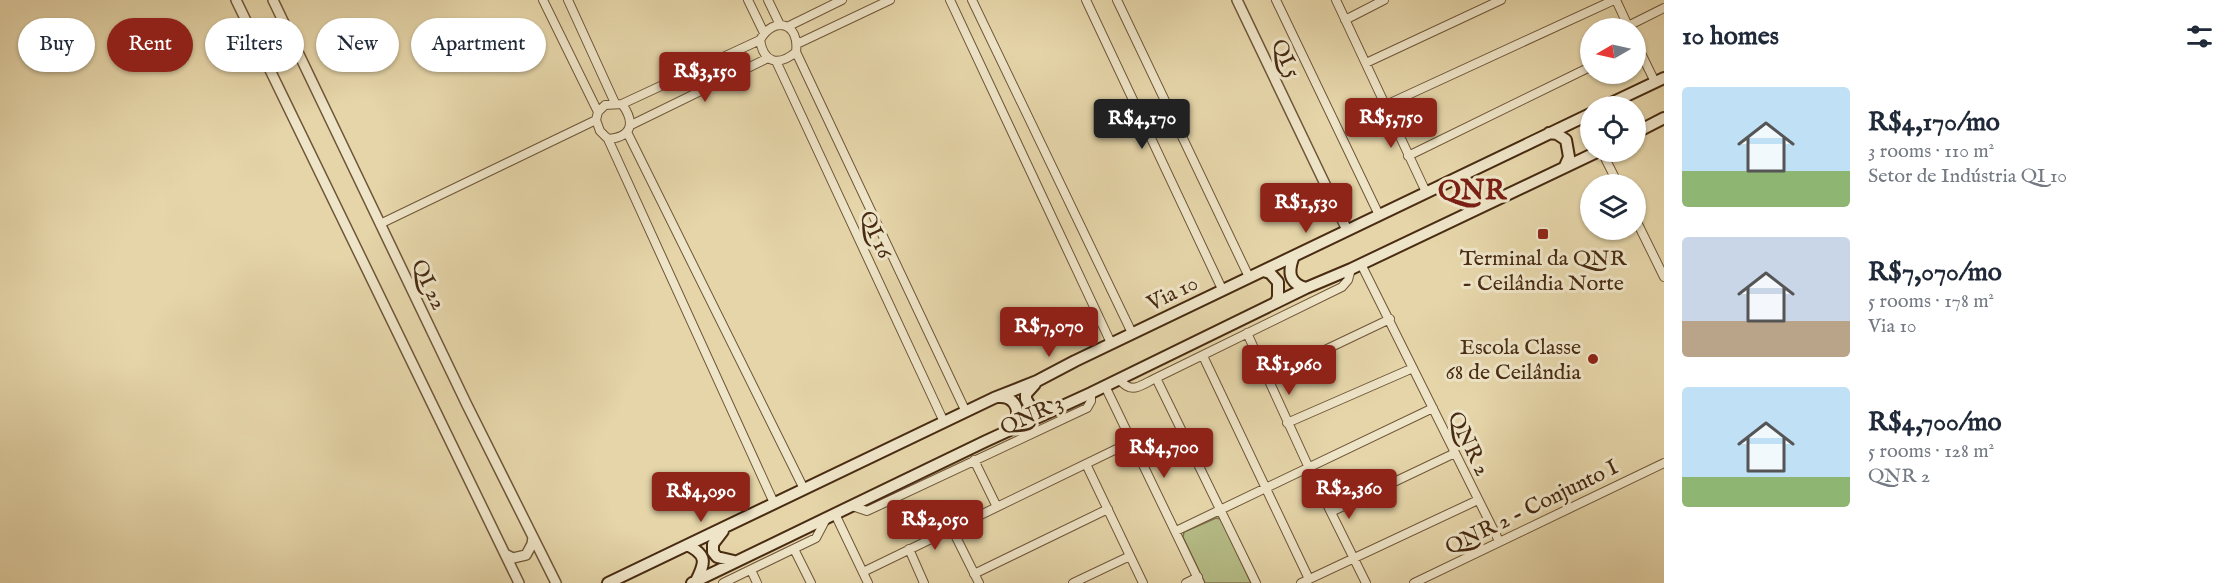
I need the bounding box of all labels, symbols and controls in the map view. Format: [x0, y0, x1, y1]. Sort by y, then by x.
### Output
chip: Buy [18, 18, 95, 72]
chip: Rent [107, 18, 193, 72]
chip: Filters [205, 18, 304, 72]
chip: New [316, 18, 399, 72]
chip: Apartment [411, 18, 546, 72]
north arrow [1580, 18, 1646, 84]
map controls [1580, 18, 1646, 240]
text: 10 homes [1682, 20, 1779, 53]
icon: filters [2183, 20, 2216, 53]
street label: QI 5 [1264, 35, 1306, 83]
pin: R$3,150 [650, 52, 760, 103]
text: R$3,150 [673, 59, 737, 84]
button: locate [1580, 96, 1646, 162]
pin: R$5,750 [1336, 98, 1446, 149]
pin: R$4,170 [1087, 99, 1197, 150]
text: R$5,750 [1359, 105, 1423, 130]
text: R$4,170 [1108, 106, 1176, 131]
text: R$4,170/mo [1868, 106, 2000, 139]
icon: home [1730, 111, 1802, 183]
text: 3 rooms · 110 m² [1868, 139, 1994, 164]
text: Setor de Indústria QI 10 [1868, 164, 2067, 189]
district label: QNR [1438, 174, 1508, 209]
button: layers [1580, 174, 1646, 240]
pin: R$1,530 [1251, 183, 1361, 234]
text: R$1,530 [1274, 190, 1338, 215]
street label: QI 16 [852, 206, 899, 264]
marker: Terminal da QNR - Ceilândia Norte [1536, 227, 1550, 241]
place label: Terminal da QNR - Ceilândia Norte [1460, 245, 1628, 298]
street label: QI 22 [404, 255, 452, 315]
text: R$7,070/mo [1868, 256, 2002, 289]
icon: home [1730, 261, 1802, 333]
street label: Via 10 [1142, 269, 1203, 319]
text: 5 rooms · 178 m² [1868, 289, 1994, 314]
pin: R$7,070 [994, 307, 1104, 358]
text: R$7,070 [1014, 314, 1084, 339]
text: Via 10 [1868, 314, 1917, 339]
place label: Escola Classe 68 de Ceilândia [1446, 334, 1581, 387]
pin: R$1,960 [1234, 345, 1344, 396]
text: R$1,960 [1256, 352, 1322, 377]
marker: Escola Classe 68 de Ceilândia [1586, 352, 1600, 366]
street label: QNR 3 [996, 389, 1068, 443]
text: R$4,700/mo [1868, 406, 2002, 439]
street label: QNR 2 [1441, 407, 1496, 481]
icon: home [1730, 411, 1802, 483]
pin: R$4,700 [1109, 428, 1219, 479]
text: R$4,700 [1129, 435, 1199, 460]
text: 5 rooms · 128 m² [1868, 439, 1994, 464]
street label: QNR 2 - Conjunto I [1441, 454, 1623, 562]
text: QNR 2 [1868, 464, 1930, 489]
pin: R$2,360 [1294, 469, 1404, 520]
pin: R$4,090 [646, 472, 756, 523]
text: R$2,360 [1316, 476, 1382, 501]
text: R$4,090 [666, 479, 736, 504]
pin: R$2,050 [880, 500, 990, 551]
text: R$2,050 [901, 507, 969, 532]

